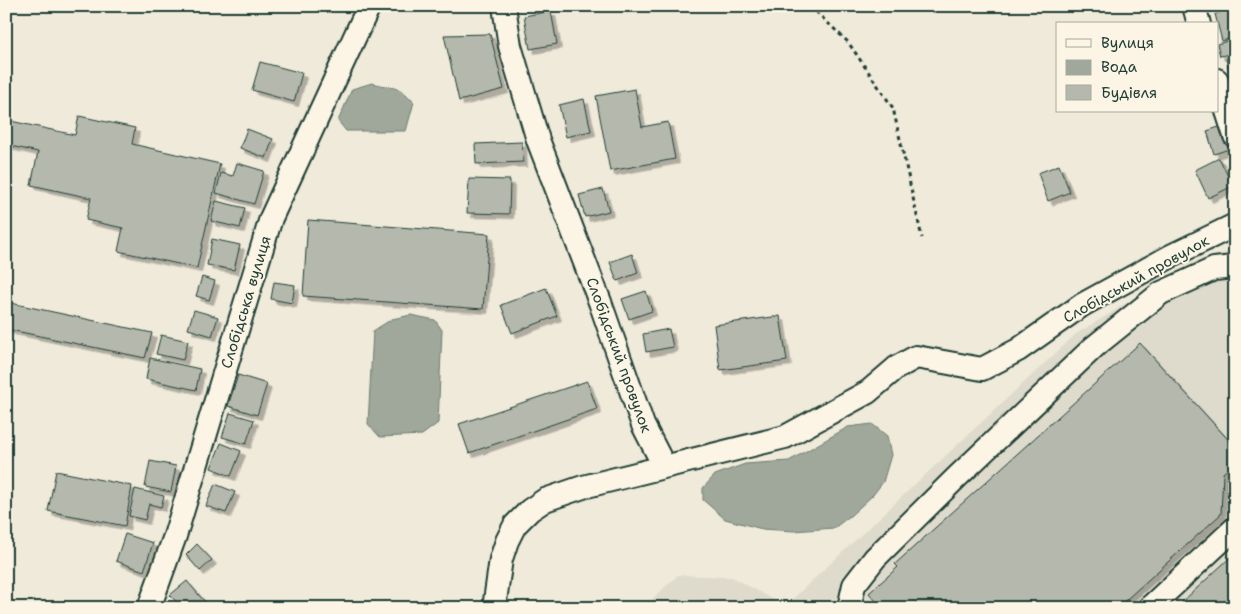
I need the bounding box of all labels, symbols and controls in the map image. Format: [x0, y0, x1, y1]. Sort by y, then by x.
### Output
legend [1056, 22, 1218, 112]
text: Вулиця [1101, 33, 1154, 53]
text: Вода [1101, 57, 1138, 77]
text: Будівля [1101, 83, 1157, 103]
street label: Слобідський провулок [1059, 230, 1213, 328]
street label: Слобідська вулиця [216, 233, 276, 371]
street label: Слобідський провулок [582, 274, 656, 436]

